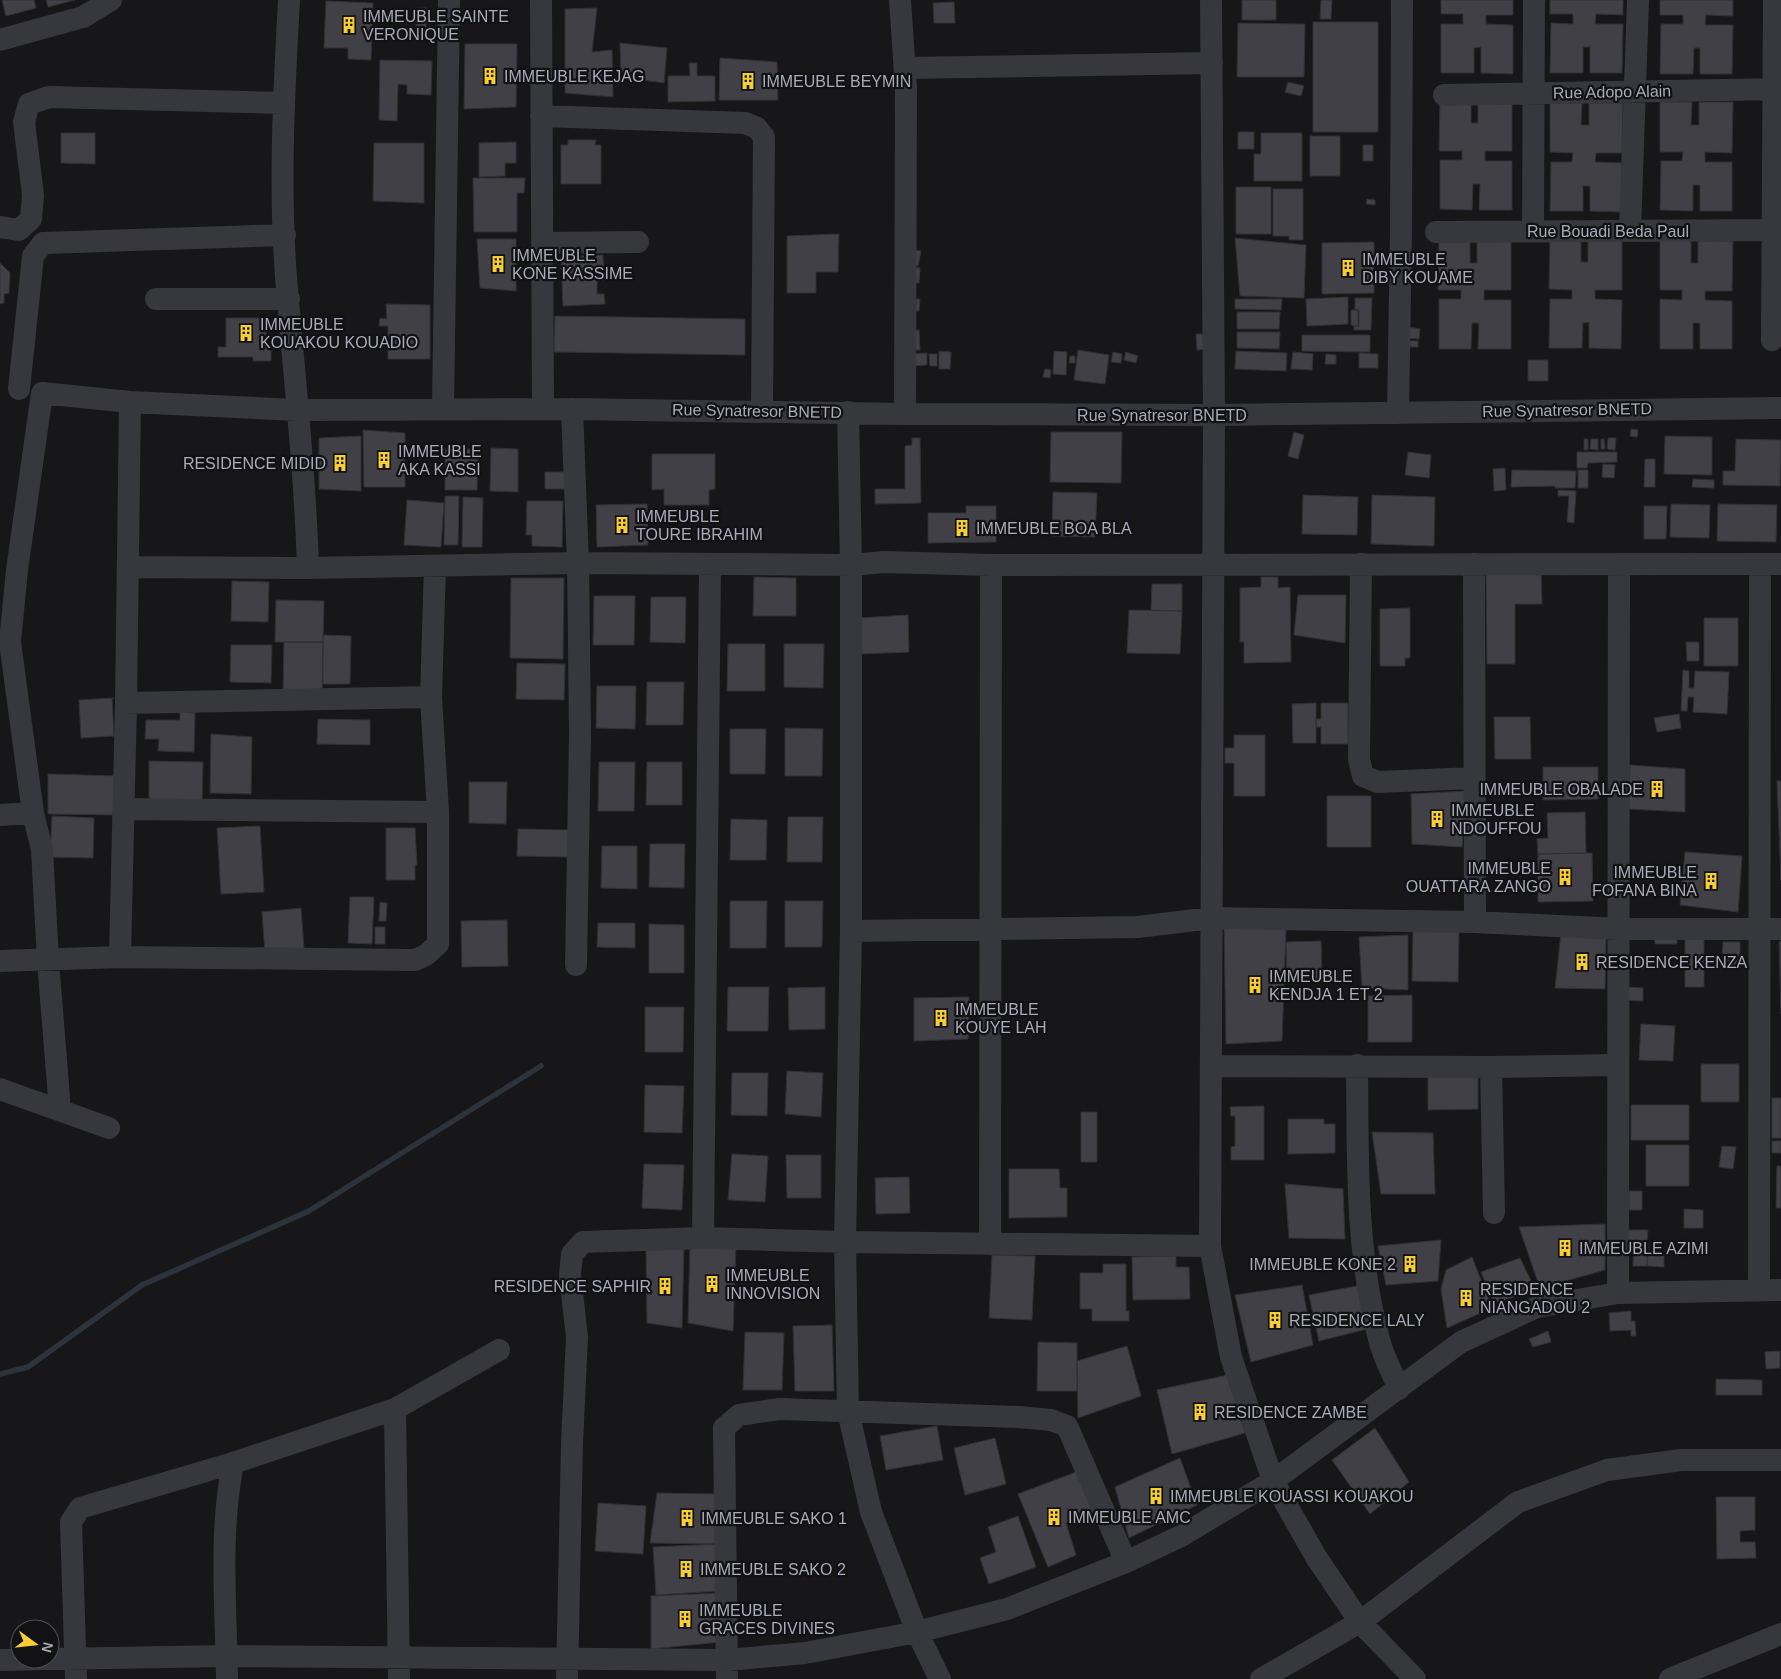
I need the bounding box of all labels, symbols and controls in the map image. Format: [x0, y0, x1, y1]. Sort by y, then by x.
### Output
place label: IMMEUBLE SAINTE VERONIQUE [363, 8, 509, 43]
building icon: IMMEUBLE SAINTE VERONIQUE [339, 15, 359, 35]
building icon: IMMEUBLE KEJAG [480, 66, 500, 86]
place label: IMMEUBLE KEJAG [504, 68, 644, 85]
building icon: IMMEUBLE BEYMIN [738, 71, 758, 91]
place label: IMMEUBLE BEYMIN [762, 73, 911, 90]
street label: Rue Adopo Alain [1553, 82, 1671, 102]
street label: Rue Bouadi Beda Paul [1527, 223, 1689, 240]
place label: IMMEUBLE KONE KASSIME [512, 247, 633, 282]
place label: IMMEUBLE DIBY KOUAME [1362, 251, 1473, 286]
building icon: IMMEUBLE KONE KASSIME [488, 254, 508, 274]
building icon: IMMEUBLE DIBY KOUAME [1338, 258, 1358, 278]
place label: IMMEUBLE KOUAKOU KOUADIO [260, 316, 418, 351]
building icon: IMMEUBLE KOUAKOU KOUADIO [236, 323, 256, 343]
street label: Rue Synatresor BNETD [1482, 400, 1652, 420]
street label: Rue Synatresor BNETD [672, 401, 842, 421]
street label: Rue Synatresor BNETD [1077, 407, 1247, 424]
place label: IMMEUBLE AKA KASSI [398, 443, 482, 478]
building icon: IMMEUBLE AKA KASSI [374, 450, 394, 470]
building icon: RESIDENCE MIDID [330, 453, 350, 473]
place label: RESIDENCE MIDID [183, 455, 326, 472]
place label: IMMEUBLE TOURE IBRAHIM [636, 508, 763, 543]
building icon: IMMEUBLE TOURE IBRAHIM [612, 515, 632, 535]
building icon: IMMEUBLE BOA BLA [952, 518, 972, 538]
place label: IMMEUBLE BOA BLA [976, 520, 1132, 537]
building icon: IMMEUBLE OBALADE [1647, 779, 1667, 799]
place label: IMMEUBLE OBALADE [1479, 781, 1643, 798]
place label: IMMEUBLE NDOUFFOU [1451, 802, 1542, 837]
building icon: IMMEUBLE NDOUFFOU [1427, 809, 1447, 829]
place label: IMMEUBLE OUATTARA ZANGO [1406, 860, 1551, 895]
place label: IMMEUBLE FOFANA BINA [1592, 864, 1697, 899]
building icon: IMMEUBLE OUATTARA ZANGO [1555, 867, 1575, 887]
building icon: IMMEUBLE FOFANA BINA [1701, 871, 1721, 891]
building icon: RESIDENCE KENZA [1572, 952, 1592, 972]
place label: RESIDENCE KENZA [1596, 954, 1747, 971]
place label: IMMEUBLE KENDJA 1 ET 2 [1269, 968, 1383, 1003]
building icon: IMMEUBLE KENDJA 1 ET 2 [1245, 975, 1265, 995]
place label: IMMEUBLE KOUYE LAH [955, 1001, 1047, 1036]
building icon: IMMEUBLE KOUYE LAH [931, 1008, 951, 1028]
building icon: IMMEUBLE AZIMI [1555, 1238, 1575, 1258]
place label: IMMEUBLE AZIMI [1579, 1240, 1709, 1257]
building icon: IMMEUBLE KONE 2 [1400, 1254, 1420, 1274]
place label: IMMEUBLE KONE 2 [1249, 1256, 1396, 1273]
place label: IMMEUBLE INNOVISION [726, 1267, 820, 1302]
building icon: IMMEUBLE INNOVISION [702, 1274, 722, 1294]
building icon: RESIDENCE SAPHIR [655, 1276, 675, 1296]
place label: RESIDENCE SAPHIR [494, 1278, 651, 1295]
place label: RESIDENCE NIANGADOU 2 [1480, 1281, 1590, 1316]
building icon: RESIDENCE NIANGADOU 2 [1456, 1288, 1476, 1308]
building icon: RESIDENCE LALY [1265, 1310, 1285, 1330]
place label: RESIDENCE LALY [1289, 1312, 1425, 1329]
building icon: RESIDENCE ZAMBE [1190, 1402, 1210, 1422]
place label: RESIDENCE ZAMBE [1214, 1404, 1367, 1421]
building icon: IMMEUBLE KOUASSI KOUAKOU [1146, 1486, 1166, 1506]
place label: IMMEUBLE KOUASSI KOUAKOU [1170, 1488, 1414, 1505]
building icon: IMMEUBLE AMC [1044, 1507, 1064, 1527]
building icon: IMMEUBLE SAKO 1 [677, 1508, 697, 1528]
place label: IMMEUBLE AMC [1068, 1509, 1191, 1526]
place label: IMMEUBLE SAKO 1 [701, 1510, 847, 1527]
building icon: IMMEUBLE SAKO 2 [676, 1559, 696, 1579]
place label: IMMEUBLE SAKO 2 [700, 1561, 846, 1578]
place label: IMMEUBLE GRACES DIVINES [699, 1602, 835, 1637]
building icon: IMMEUBLE GRACES DIVINES [675, 1609, 695, 1629]
north arrow [10, 1619, 60, 1669]
text: N [39, 1640, 57, 1654]

